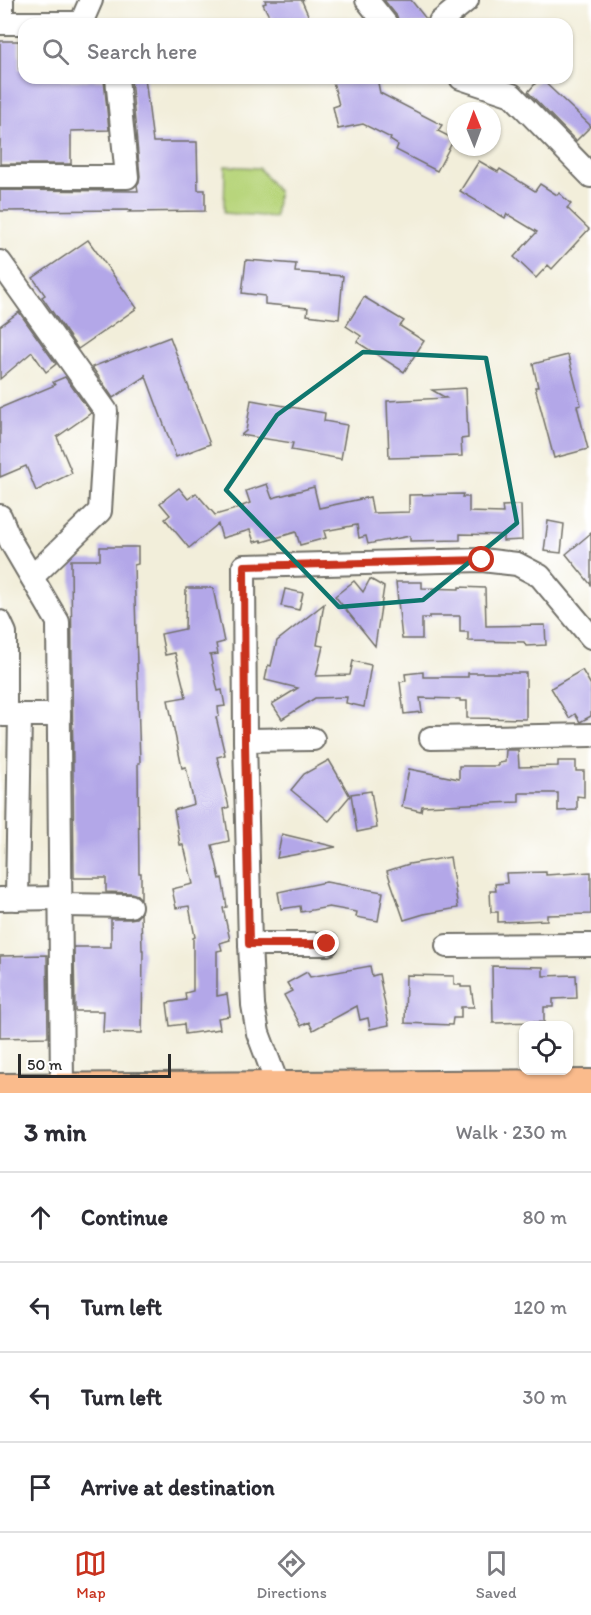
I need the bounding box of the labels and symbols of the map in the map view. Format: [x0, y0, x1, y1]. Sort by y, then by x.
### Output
north arrow [447, 102, 501, 156]
route start [468, 546, 494, 572]
route end [313, 930, 339, 956]
scale bar [18, 1051, 171, 1078]

